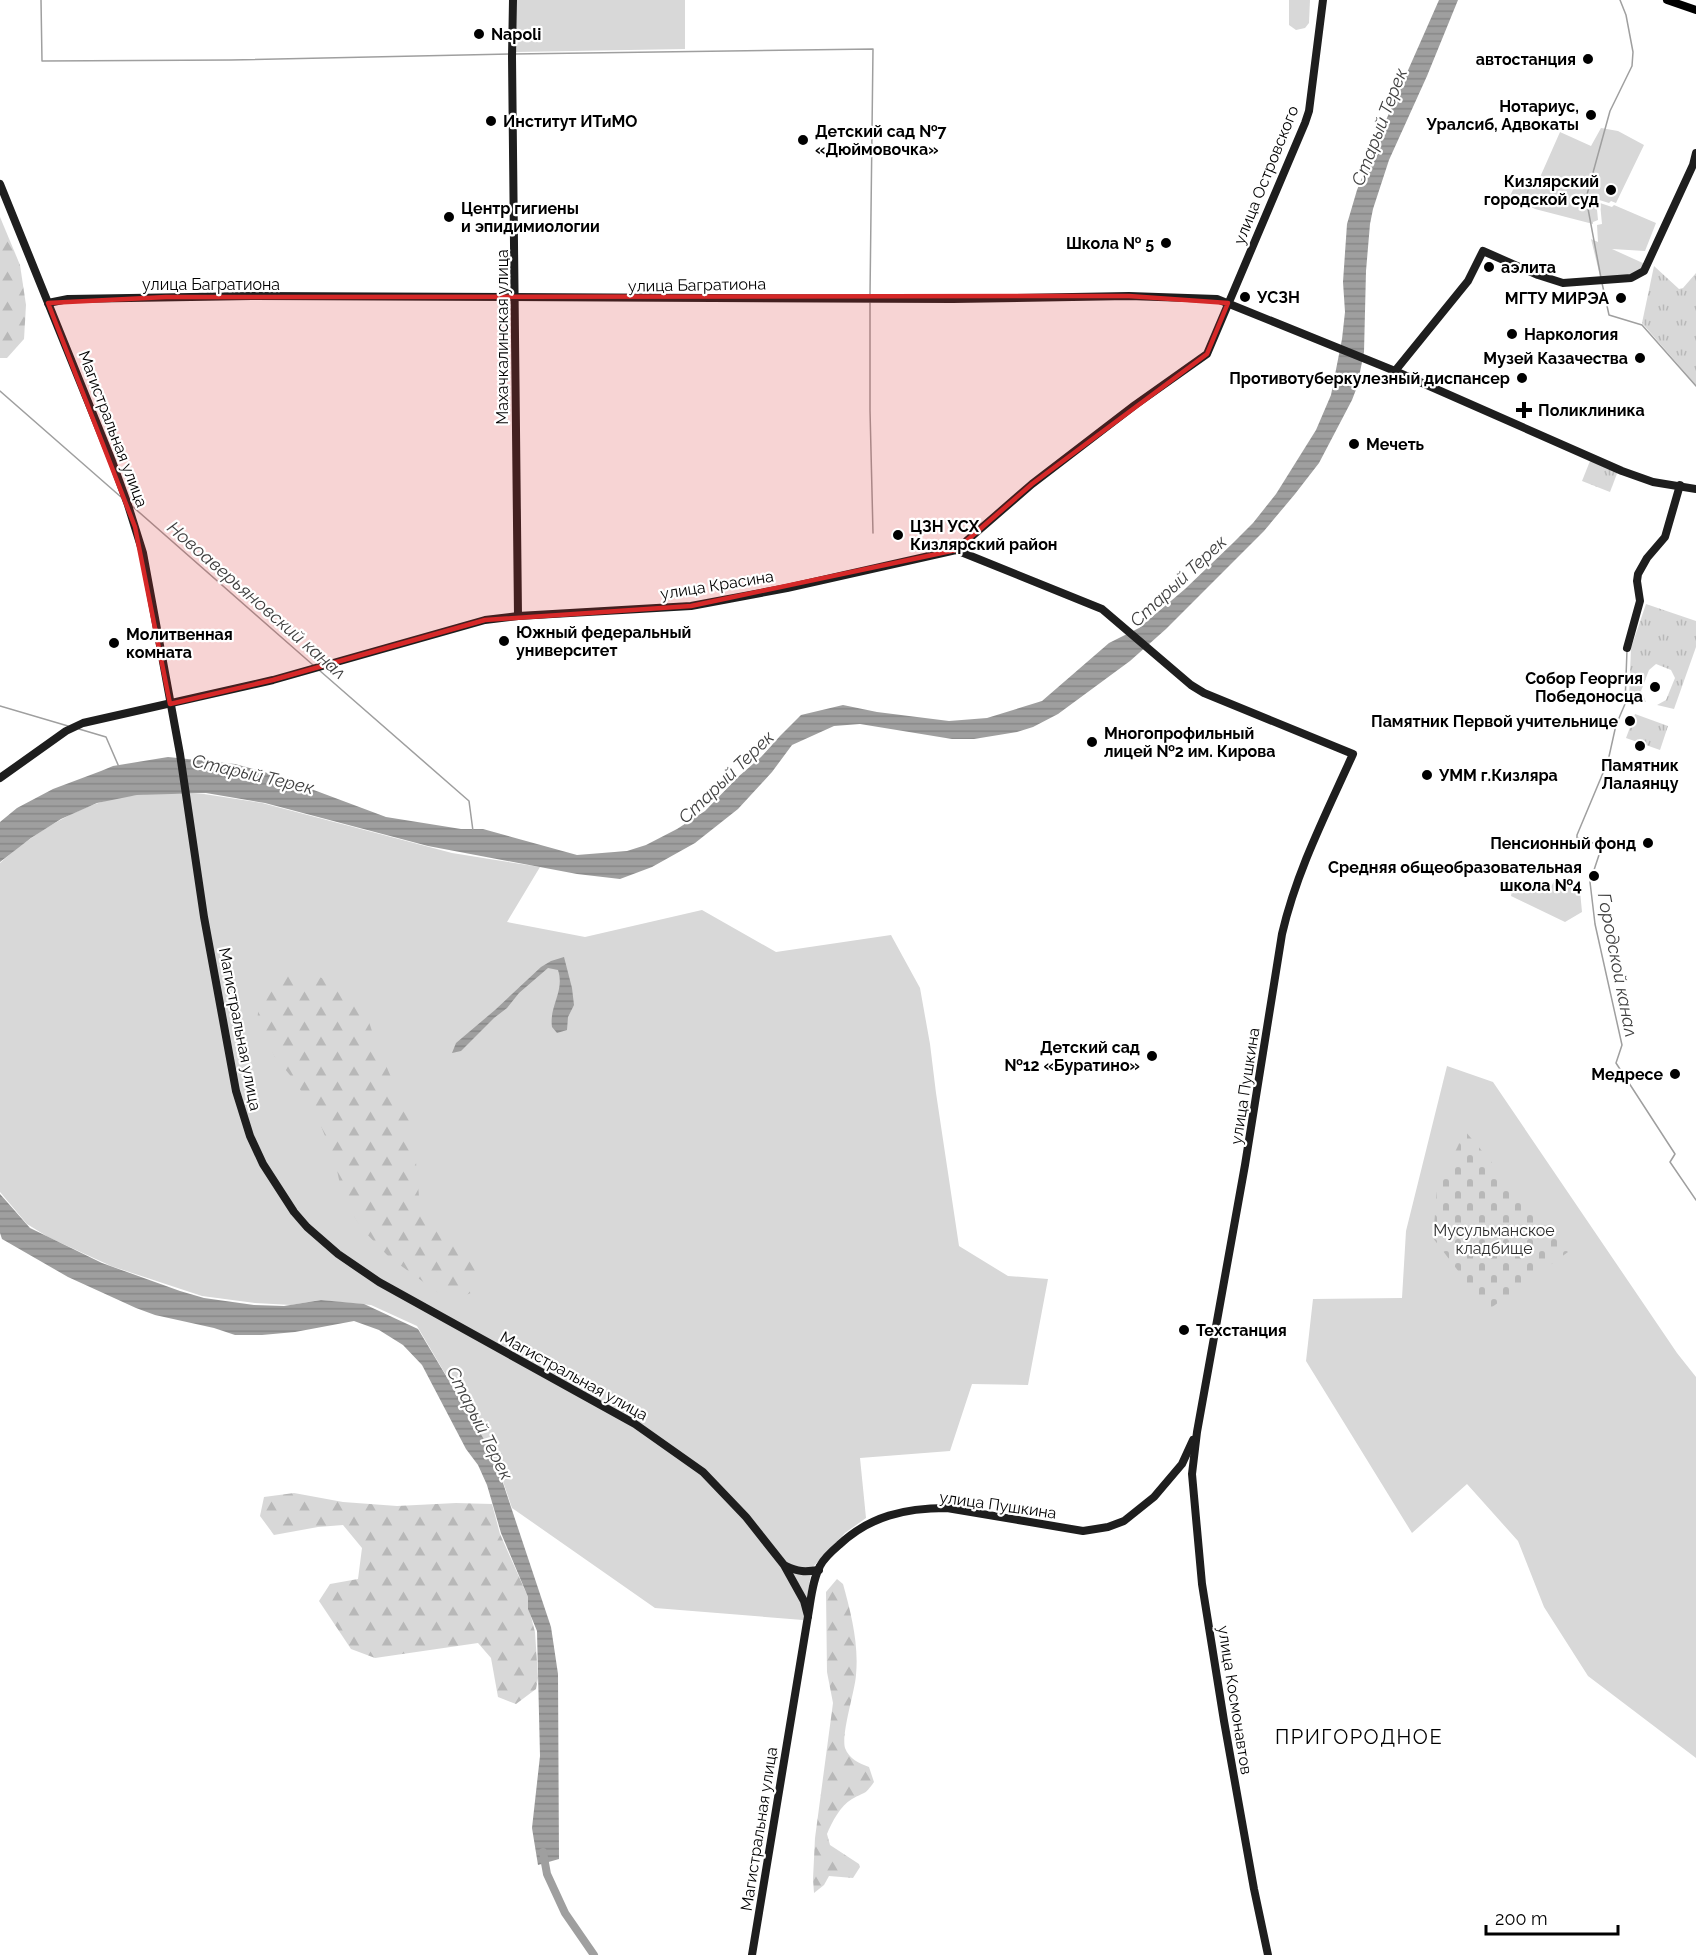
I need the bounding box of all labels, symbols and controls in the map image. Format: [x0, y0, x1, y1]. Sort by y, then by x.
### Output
place label: Napoli [491, 25, 541, 44]
marker: Napoli [472, 27, 486, 41]
place label: автостанция [1476, 50, 1576, 69]
marker: автостанция [1581, 52, 1595, 66]
water label: Старый Терек [1347, 65, 1411, 189]
place label: Нотариус, Уралсиб, Адвокаты [1425, 97, 1579, 134]
street label: улица Островского [1229, 103, 1303, 247]
marker: Нотариус, Уралсиб, Адвокаты [1584, 108, 1598, 122]
place label: Институт ИТиМО [503, 112, 637, 131]
marker: Институт ИТиМО [484, 114, 498, 128]
place label: Детский сад №7 «Дюймовочка» [815, 122, 946, 159]
marker: Детский сад №7 «Дюймовочка» [796, 133, 810, 147]
place label: Кизлярский городской суд [1484, 172, 1599, 209]
marker: Кизлярский городской суд [1604, 183, 1618, 197]
place label: Центр гигиены и эпидимиологии [461, 199, 600, 236]
marker: Центр гигиены и эпидимиологии [442, 210, 456, 224]
place label: Школа № 5 [1066, 234, 1154, 253]
marker: Школа № 5 [1159, 236, 1173, 250]
street label: Махачкалинская улица [493, 249, 512, 425]
place label: аэлита [1501, 258, 1556, 277]
marker: аэлита [1482, 260, 1496, 274]
street label: улица Багратиона [628, 274, 766, 296]
street label: улица Багратиона [142, 275, 280, 294]
place label: УСЗН [1256, 288, 1300, 307]
place label: МГТУ МИРЭА [1505, 289, 1609, 308]
marker: УСЗН [1238, 290, 1252, 304]
marker: МГТУ МИРЭА [1614, 291, 1628, 305]
place label: Наркология [1524, 325, 1618, 344]
marker: Наркология [1505, 327, 1519, 341]
street label: Магистральная улица [74, 348, 152, 510]
place label: Музей Казачества [1483, 349, 1628, 368]
marker: Музей Казачества [1633, 351, 1647, 365]
place label: Противотуберкулезный диспансер [1229, 369, 1510, 388]
marker: Противотуберкулезный диспансер [1515, 371, 1529, 385]
marker: Поликлиника [1515, 401, 1533, 419]
place label: Поликлиника [1538, 401, 1645, 420]
place label: Мечеть [1366, 435, 1425, 454]
marker: Мечеть [1347, 437, 1361, 451]
water label: Новоаверьяновский канал [163, 517, 351, 683]
place label: ЦЗН УСХ Кизлярский район [910, 517, 1057, 554]
marker: ЦЗН УСХ Кизлярский район [891, 528, 905, 542]
water label: Старый Терек [1125, 531, 1231, 631]
street label: улица Красина [659, 567, 775, 603]
place label: Южный федеральный университет [516, 623, 691, 660]
place label: Молитвенная комната [126, 625, 233, 662]
marker: Южный федеральный университет [497, 634, 511, 648]
marker: Молитвенная комната [107, 636, 121, 650]
place label: Собор Георгия Победоносца [1525, 669, 1643, 706]
marker: Собор Георгия Победоносца [1648, 680, 1662, 694]
place label: Памятник Первой учительнице [1371, 712, 1618, 731]
marker: Памятник Первой учительнице [1623, 714, 1637, 728]
place label: Многопрофильный лицей №2 им. Кирова [1104, 724, 1276, 761]
water label: Старый Терек [674, 726, 778, 828]
marker: Многопрофильный лицей №2 им. Кирова [1085, 735, 1099, 749]
marker: Памятник Лалаянцу [1633, 739, 1647, 753]
water label: Старый Терек [190, 750, 316, 798]
place label: Памятник Лалаянцу [1601, 756, 1679, 793]
place label: УММ г.Кизляра [1438, 766, 1558, 785]
marker: УММ г.Кизляра [1420, 768, 1434, 782]
place label: Пенсионный фонд [1490, 834, 1636, 853]
marker: Пенсионный фонд [1641, 836, 1655, 850]
place label: Средняя общеобразовательная школа №4 [1328, 858, 1582, 895]
marker: Средняя общеобразовательная школа №4 [1587, 869, 1601, 883]
water label: Городской канал [1594, 891, 1642, 1039]
street label: Магистральная улица [215, 946, 265, 1112]
street label: улица Пушкина [1226, 1026, 1264, 1146]
place label: Детский сад №12 «Буратино» [1004, 1038, 1140, 1075]
marker: Детский сад №12 «Буратино» [1145, 1049, 1159, 1063]
place label: Медресе [1591, 1065, 1663, 1084]
marker: Медресе [1668, 1067, 1682, 1081]
park label: Мусульманское кладбище [1433, 1221, 1555, 1258]
place label: Техстанция [1196, 1321, 1287, 1340]
marker: Техстанция [1177, 1323, 1191, 1337]
street label: Магистральная улица [497, 1327, 651, 1425]
water label: Старый Терек [442, 1363, 518, 1483]
street label: улица Пушкина [938, 1487, 1058, 1523]
street label: улица Космонавтов [1214, 1624, 1256, 1776]
district label: ПРИГОРОДНОЕ [1275, 1725, 1443, 1749]
street label: Магистральная улица [737, 1746, 781, 1912]
scale bar [1486, 1898, 1618, 1936]
text: 200 m [1495, 1908, 1548, 1929]

